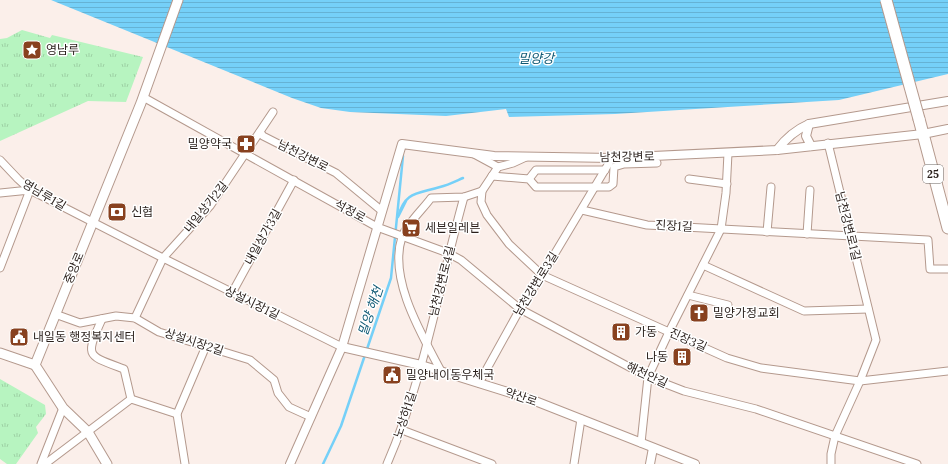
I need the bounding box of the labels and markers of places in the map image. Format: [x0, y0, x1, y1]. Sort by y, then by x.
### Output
place icon: 영남루 [21, 39, 43, 61]
place label: 영남루 [46, 42, 79, 57]
pharmacy icon: 밀양약국 [235, 133, 257, 155]
place label: 밀양약국 [188, 136, 232, 151]
bank icon: 신협 [106, 201, 128, 223]
place label: 신협 [131, 204, 153, 219]
supermarket icon: 세븐일레븐 [400, 217, 422, 239]
place label: 세븐일레븐 [425, 220, 480, 235]
church icon: 밀양가정교회 [688, 302, 710, 324]
place label: 밀양가정교회 [713, 305, 779, 320]
building icon: 가동 [610, 321, 632, 343]
place label: 가동 [635, 324, 657, 339]
public building icon: 내일동 행정복지센터 [8, 326, 30, 348]
place label: 내일동 행정복지센터 [33, 329, 136, 344]
building icon: 나동 [671, 346, 693, 368]
place label: 나동 [646, 349, 668, 364]
public building icon: 밀양내이동우체국 [381, 364, 403, 386]
place label: 밀양내이동우체국 [406, 367, 494, 382]

